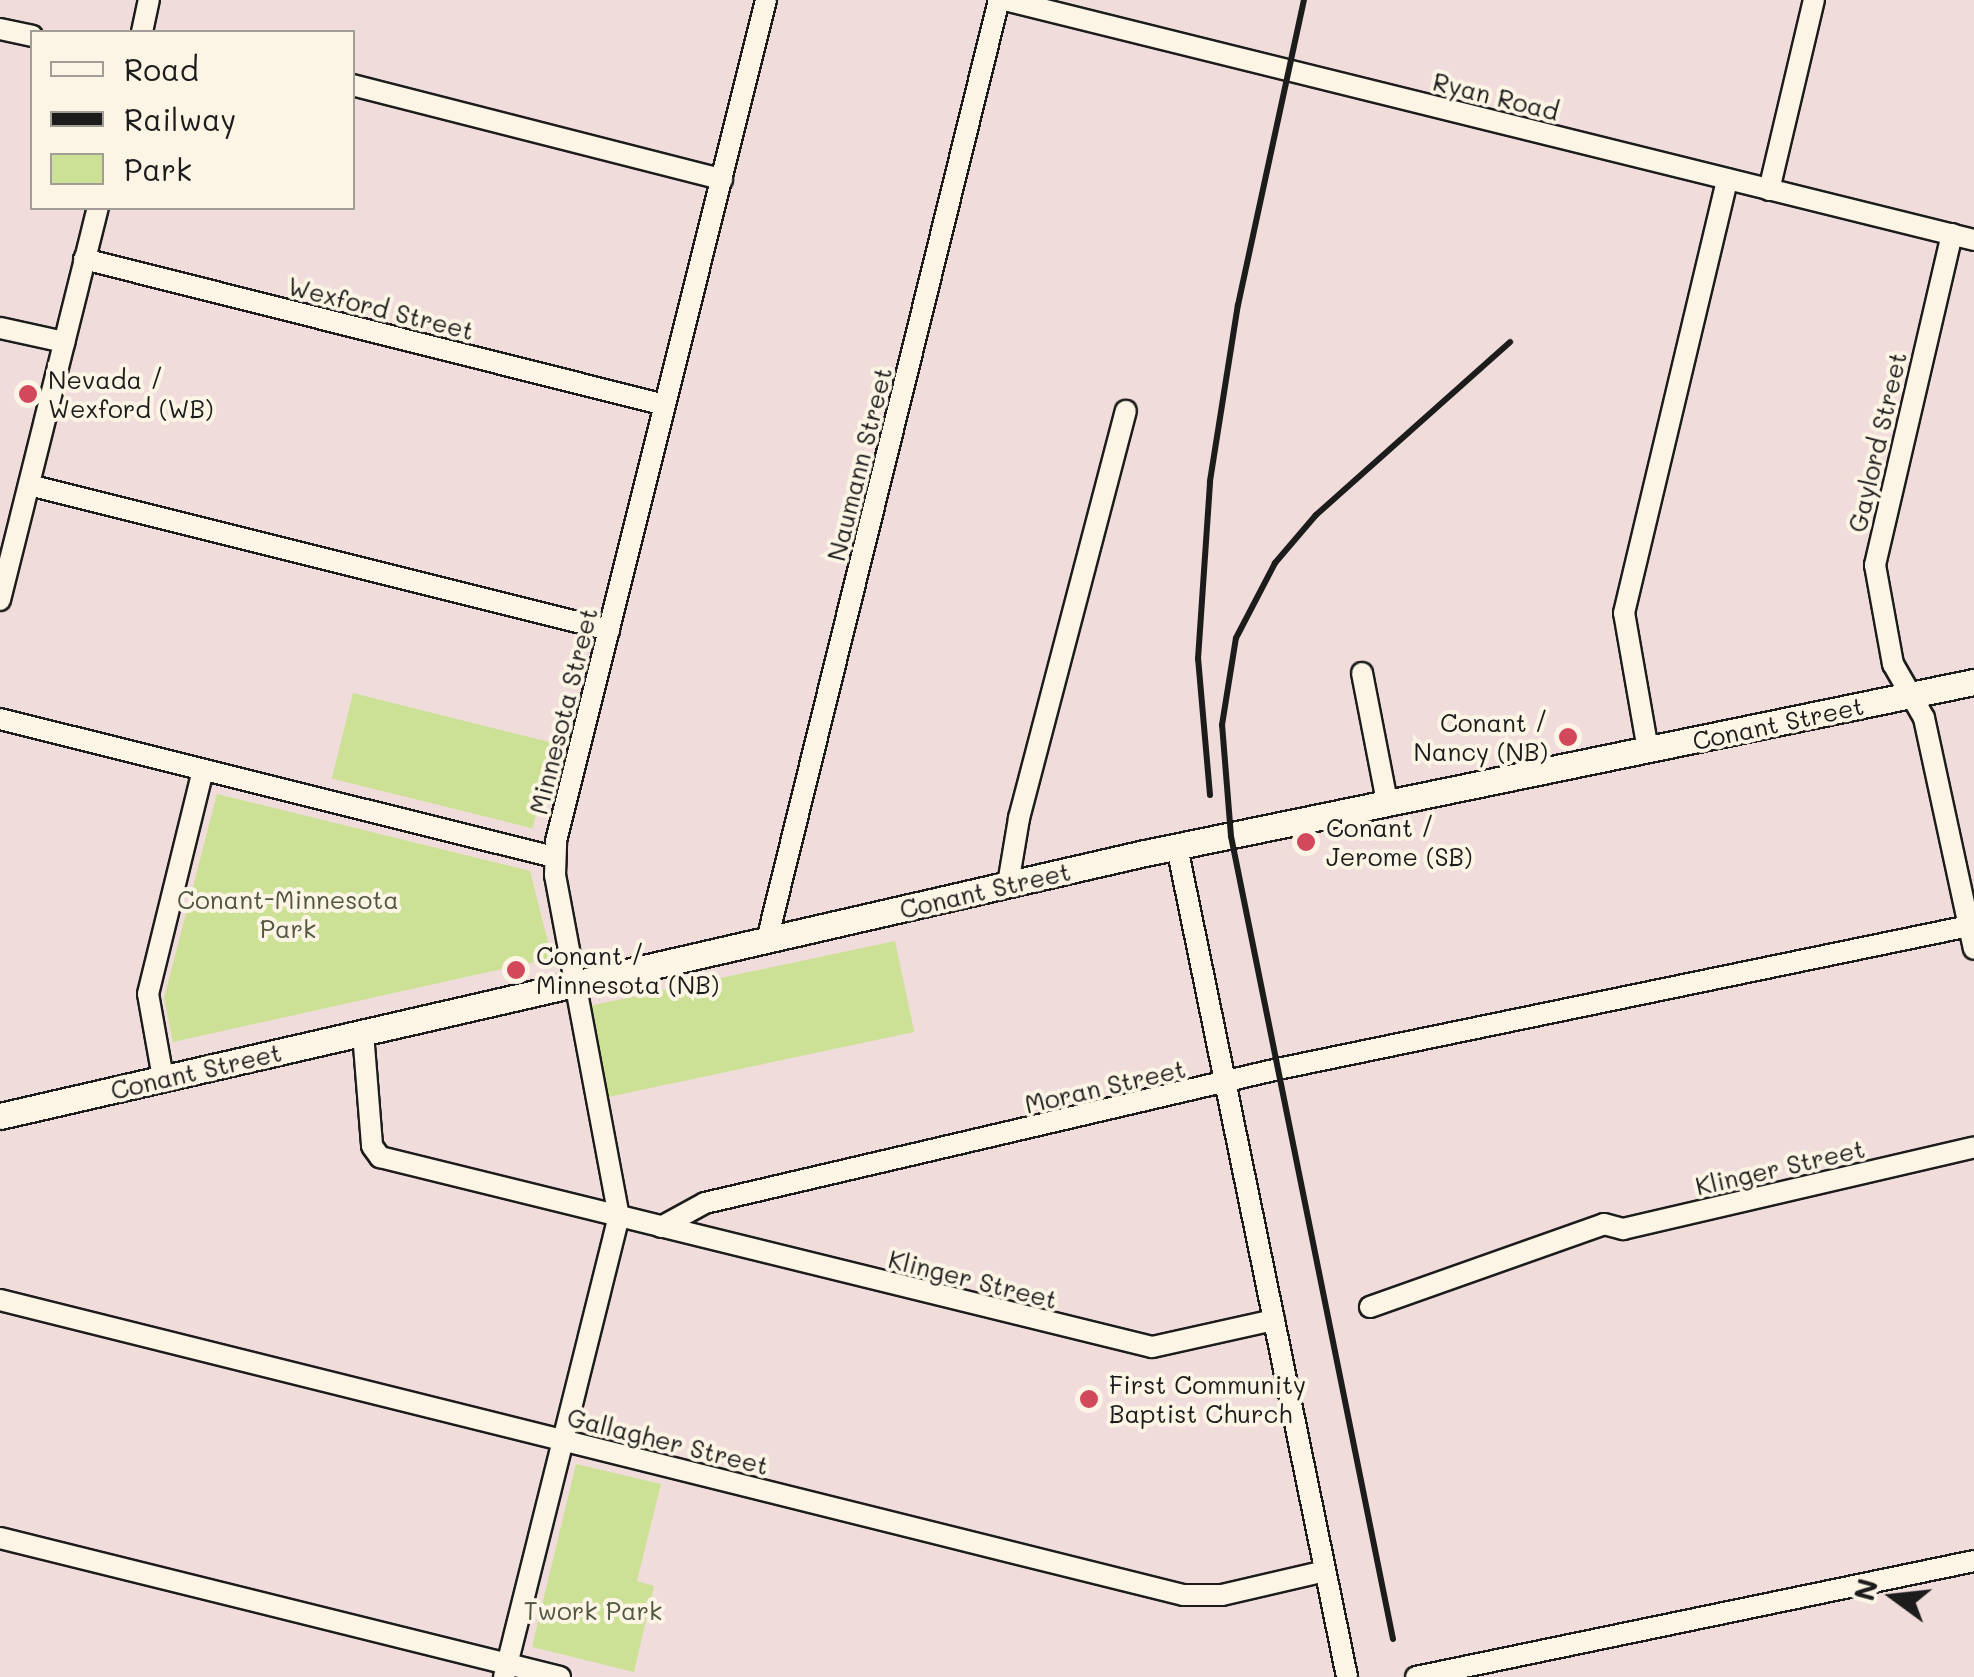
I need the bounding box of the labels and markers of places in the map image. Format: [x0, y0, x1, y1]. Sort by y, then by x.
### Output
place label: Nevada / Wexford (WB) [48, 365, 214, 424]
marker: Nevada / Wexford (WB) [17, 383, 39, 405]
place label: Conant / Nancy (NB) [1413, 708, 1548, 767]
marker: Conant / Nancy (NB) [1557, 726, 1579, 748]
place label: Conant / Jerome (SB) [1326, 813, 1473, 872]
marker: Conant / Jerome (SB) [1295, 831, 1317, 853]
place label: Conant / Minnesota (NB) [536, 941, 719, 1000]
marker: Conant / Minnesota (NB) [505, 959, 527, 981]
place label: First Community Baptist Church [1109, 1370, 1306, 1429]
marker: First Community Baptist Church [1078, 1388, 1100, 1410]

